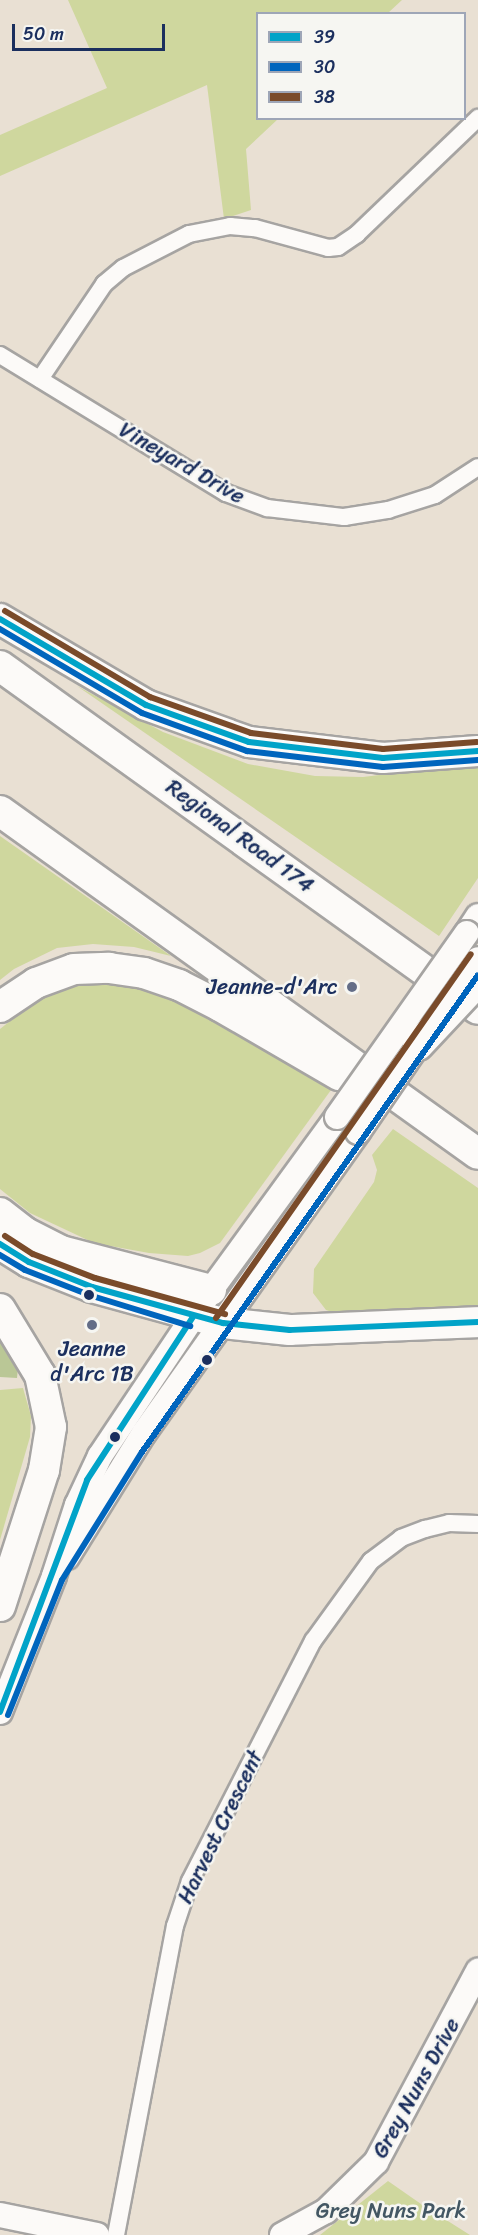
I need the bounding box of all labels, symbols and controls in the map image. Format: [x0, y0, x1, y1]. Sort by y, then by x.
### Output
scale bar [15, 12, 168, 50]
legend [256, 12, 466, 120]
text: 50 m [23, 18, 64, 50]
text: 39 [314, 21, 335, 53]
text: 30 [314, 51, 335, 83]
text: 38 [314, 81, 335, 113]
street label: Vineyard Drive [114, 416, 250, 510]
street label: Regional Road 174 [161, 774, 319, 898]
place label: Jeanne-d'Arc [207, 974, 338, 1000]
marker: Jeanne-d'Arc [343, 978, 361, 996]
unlabelled marker [83, 1289, 95, 1301]
marker: Jeanne d'Arc 1B [85, 1318, 99, 1332]
place label: Jeanne d'Arc 1B [50, 1335, 134, 1386]
unlabelled marker [201, 1354, 213, 1366]
unlabelled marker [109, 1431, 121, 1443]
street label: Harvest Crescent [171, 1745, 269, 1909]
street label: Grey Nuns Drive [367, 2014, 465, 2162]
park label: Grey Nuns Park [315, 2198, 467, 2224]

